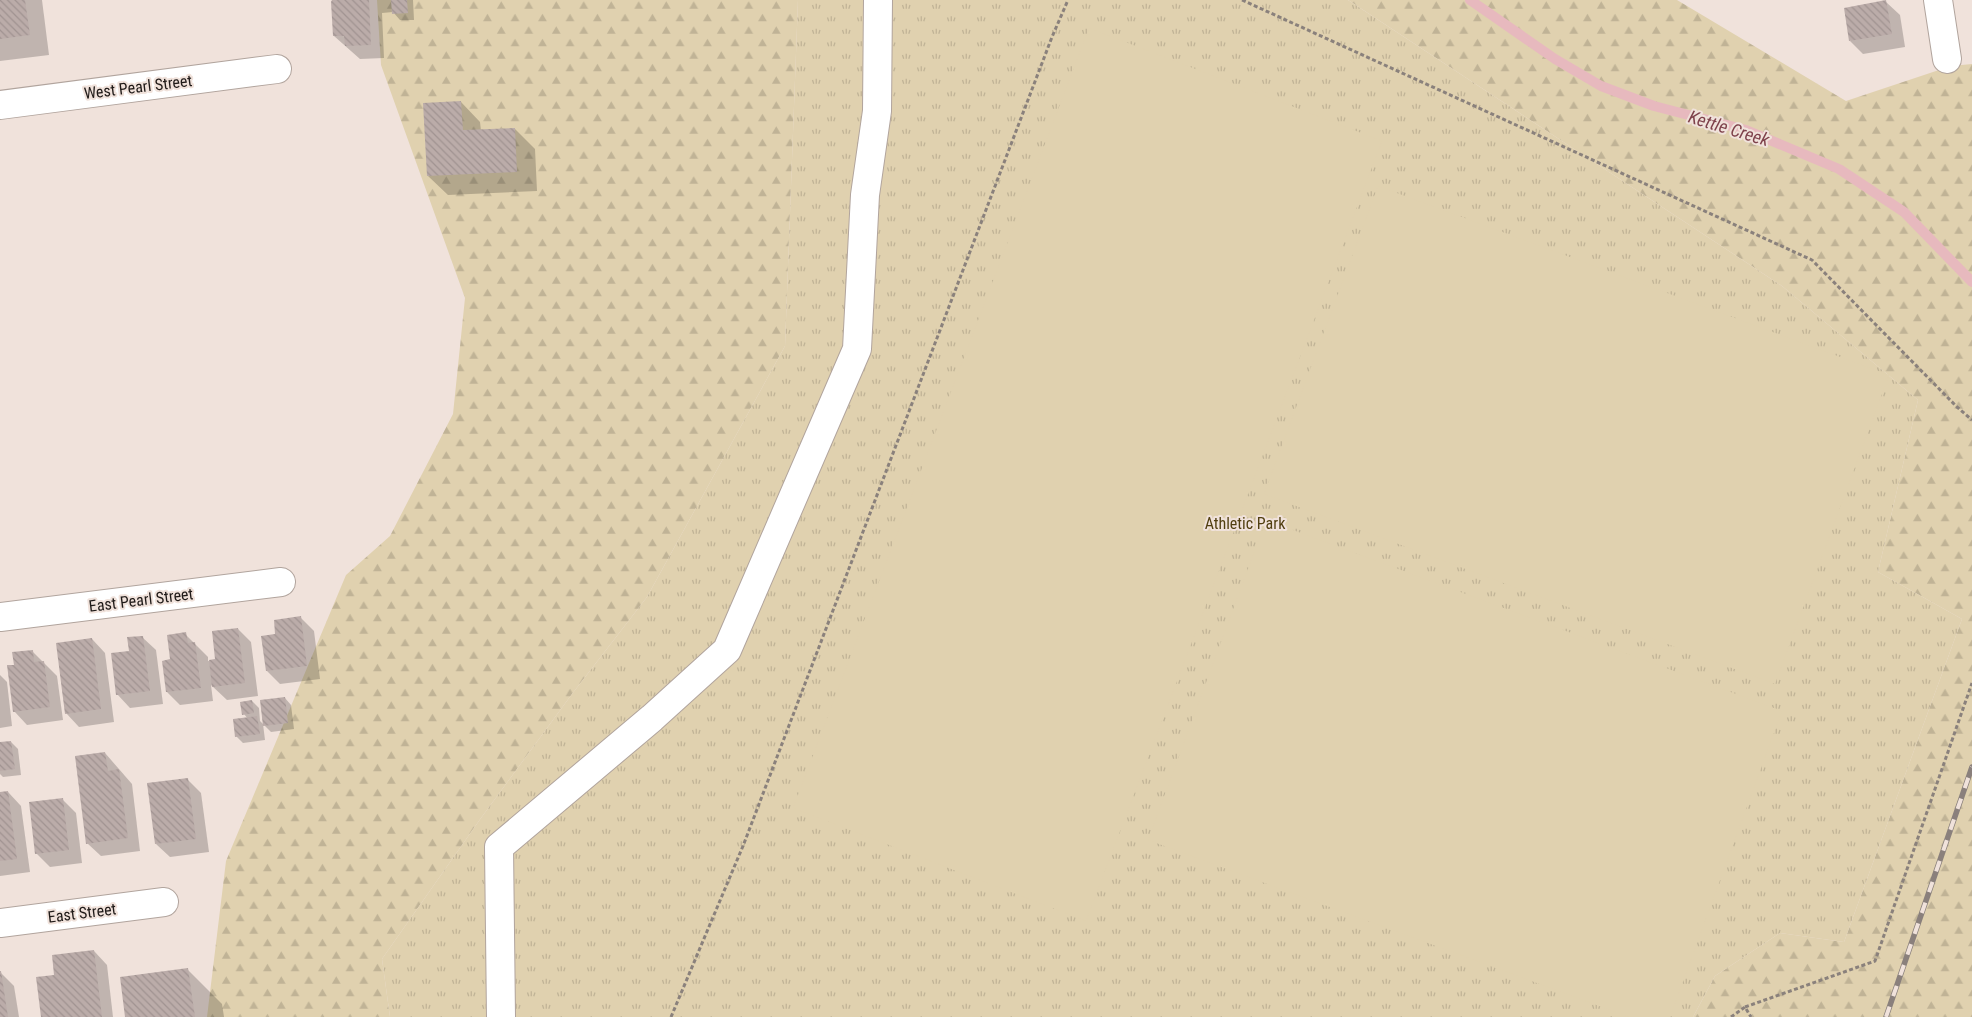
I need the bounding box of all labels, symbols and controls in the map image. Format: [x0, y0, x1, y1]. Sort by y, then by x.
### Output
street label: West Pearl Street [83, 71, 193, 103]
water label: Kettle Creek [1686, 106, 1773, 151]
park label: Athletic Park [1205, 514, 1286, 533]
street label: East Pearl Street [88, 584, 195, 616]
street label: East Street [47, 899, 118, 927]

